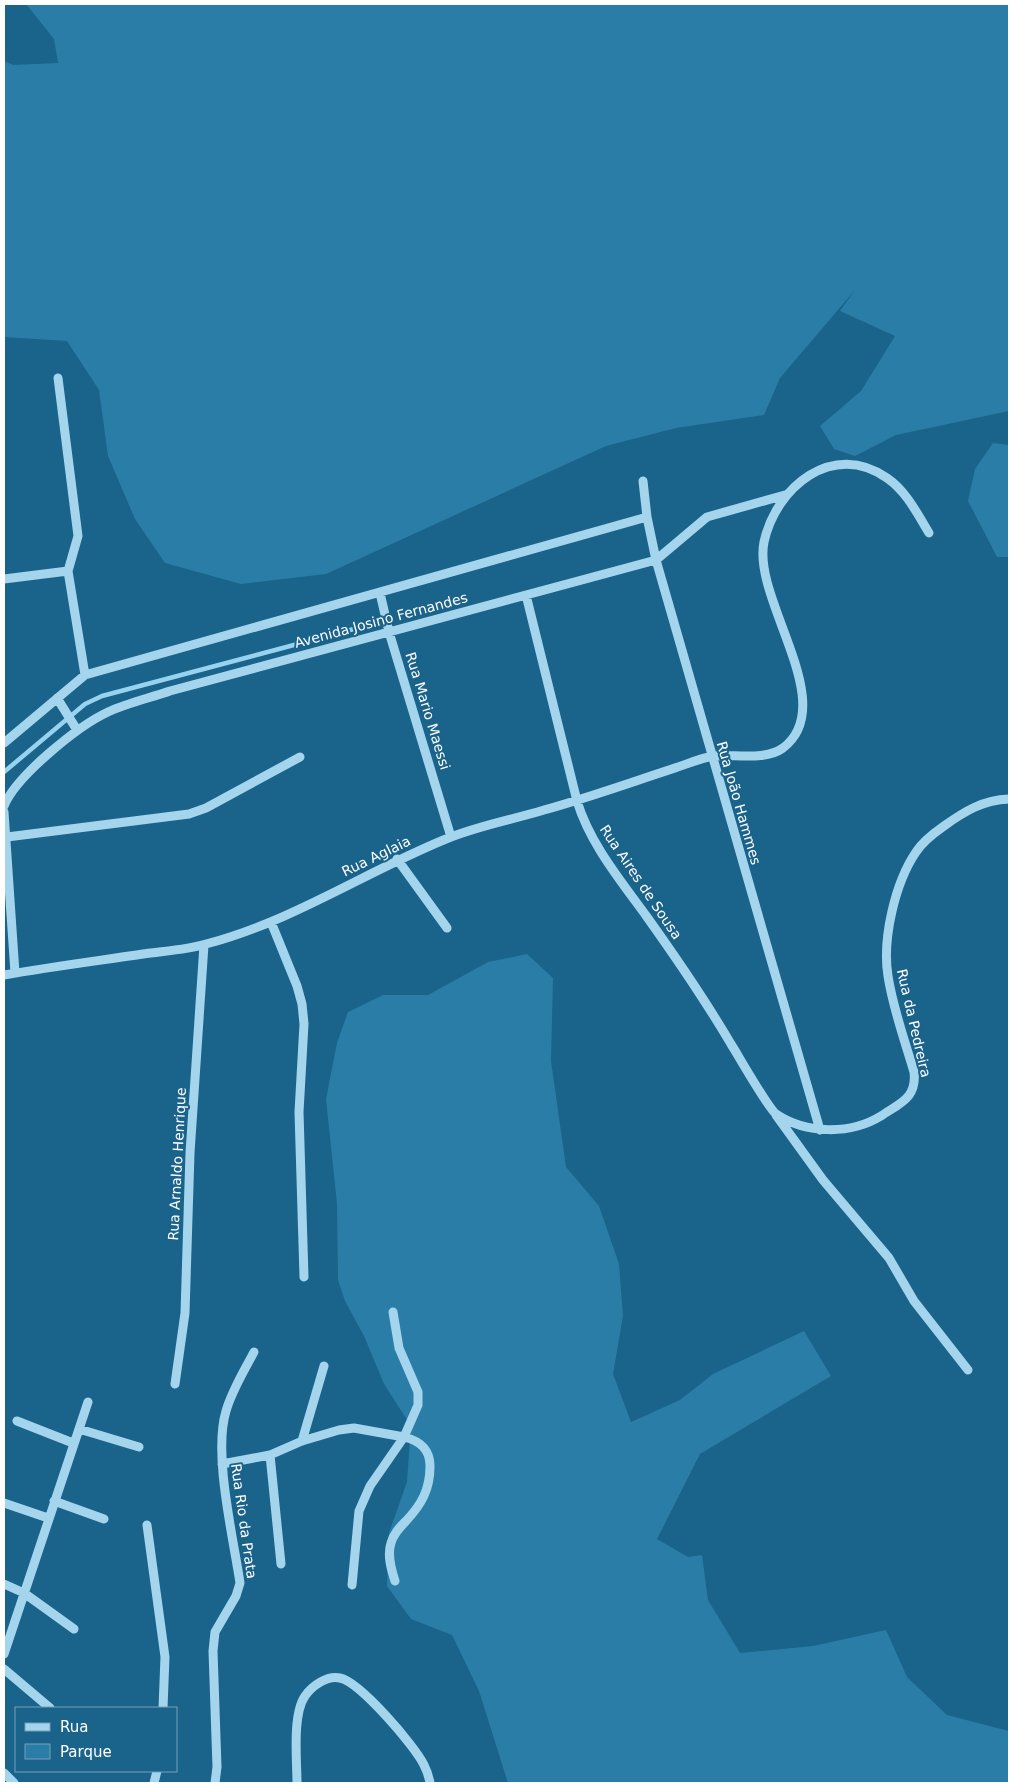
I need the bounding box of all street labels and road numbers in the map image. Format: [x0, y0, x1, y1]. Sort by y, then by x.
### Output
street label: Avenida Josino Fernandes [293, 589, 469, 651]
street label: Rua Mario Maessi [403, 650, 453, 772]
street label: Rua João Hammes [714, 739, 764, 867]
street label: Rua Aires de Sousa [597, 822, 685, 942]
street label: Rua Aglaia [339, 833, 413, 879]
street label: Rua da Pedreira [894, 967, 934, 1079]
street label: Rua Arnaldo Henrique [165, 1087, 189, 1241]
street label: Rua Rio da Prata [228, 1462, 260, 1580]

